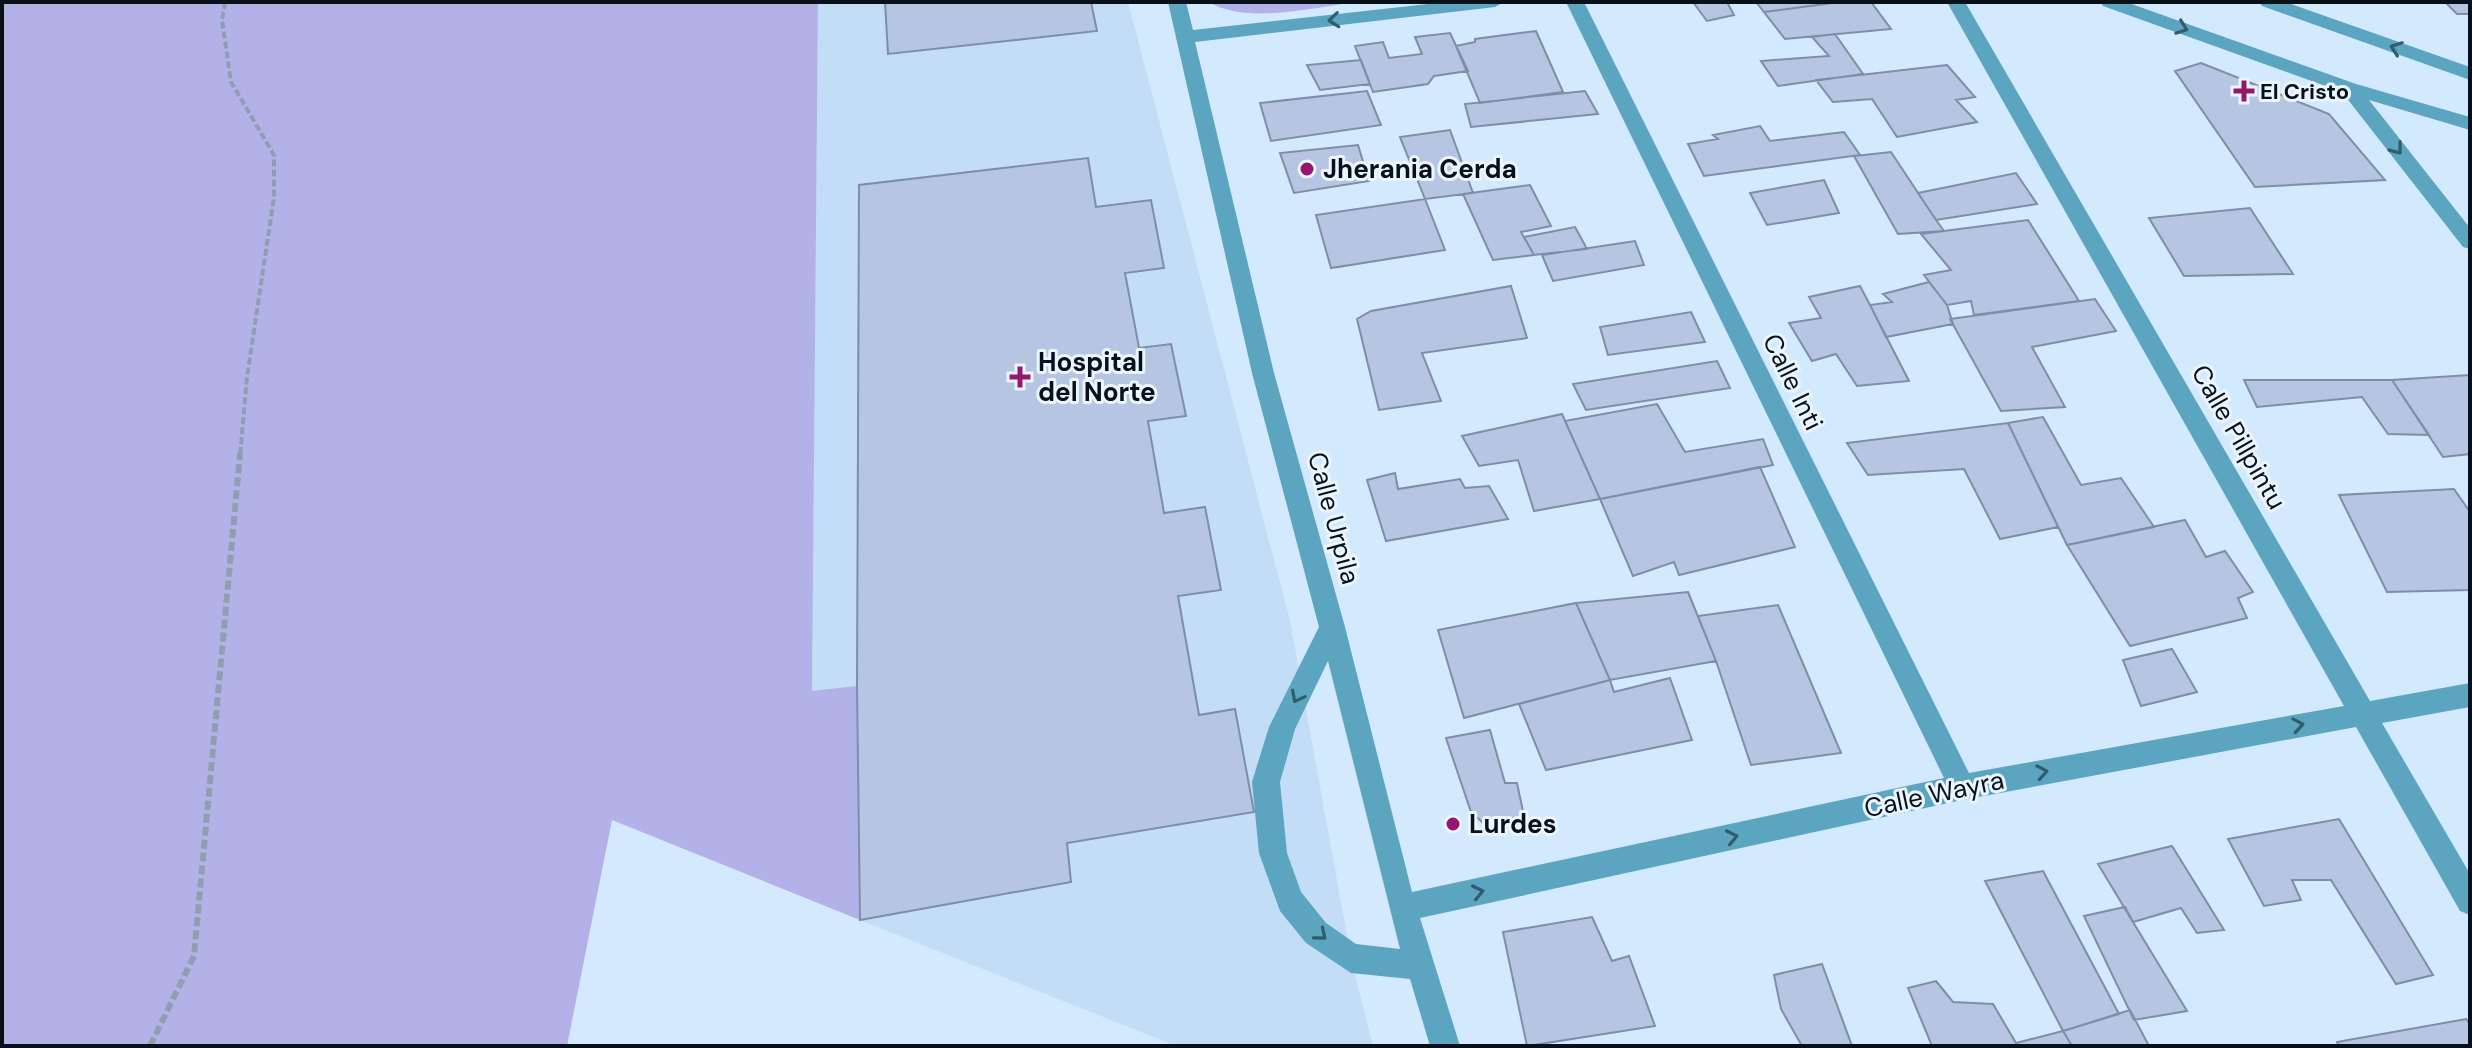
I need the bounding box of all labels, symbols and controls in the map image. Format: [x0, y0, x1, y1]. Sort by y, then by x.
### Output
one-way arrow [1327, 12, 1340, 29]
one-way arrow [2175, 19, 2189, 35]
one-way arrow [2390, 41, 2404, 57]
place label: El Cristo [2260, 77, 2349, 106]
marker: El Cristo [2235, 82, 2253, 100]
one-way arrow [2387, 140, 2402, 154]
place label: Jherania Cerda [1323, 152, 1517, 186]
marker: Jherania Cerda [1298, 160, 1316, 178]
street label: Calle Inti [1755, 328, 1831, 436]
place label: Hospital del Norte [1038, 345, 1156, 409]
street label: Calle Pillpintu [2184, 359, 2294, 515]
marker: Hospital del Norte [1009, 366, 1031, 388]
street label: Calle Urpila [1300, 448, 1368, 588]
one-way arrow [1292, 688, 1307, 703]
one-way arrow [2291, 718, 2304, 735]
street label: Calle Wayra [1861, 763, 2007, 825]
one-way arrow [2035, 764, 2048, 781]
place label: Lurdes [1469, 807, 1556, 841]
marker: Lurdes [1444, 815, 1462, 833]
one-way arrow [1725, 829, 1739, 846]
one-way arrow [1471, 884, 1485, 901]
one-way arrow [1312, 925, 1327, 940]

